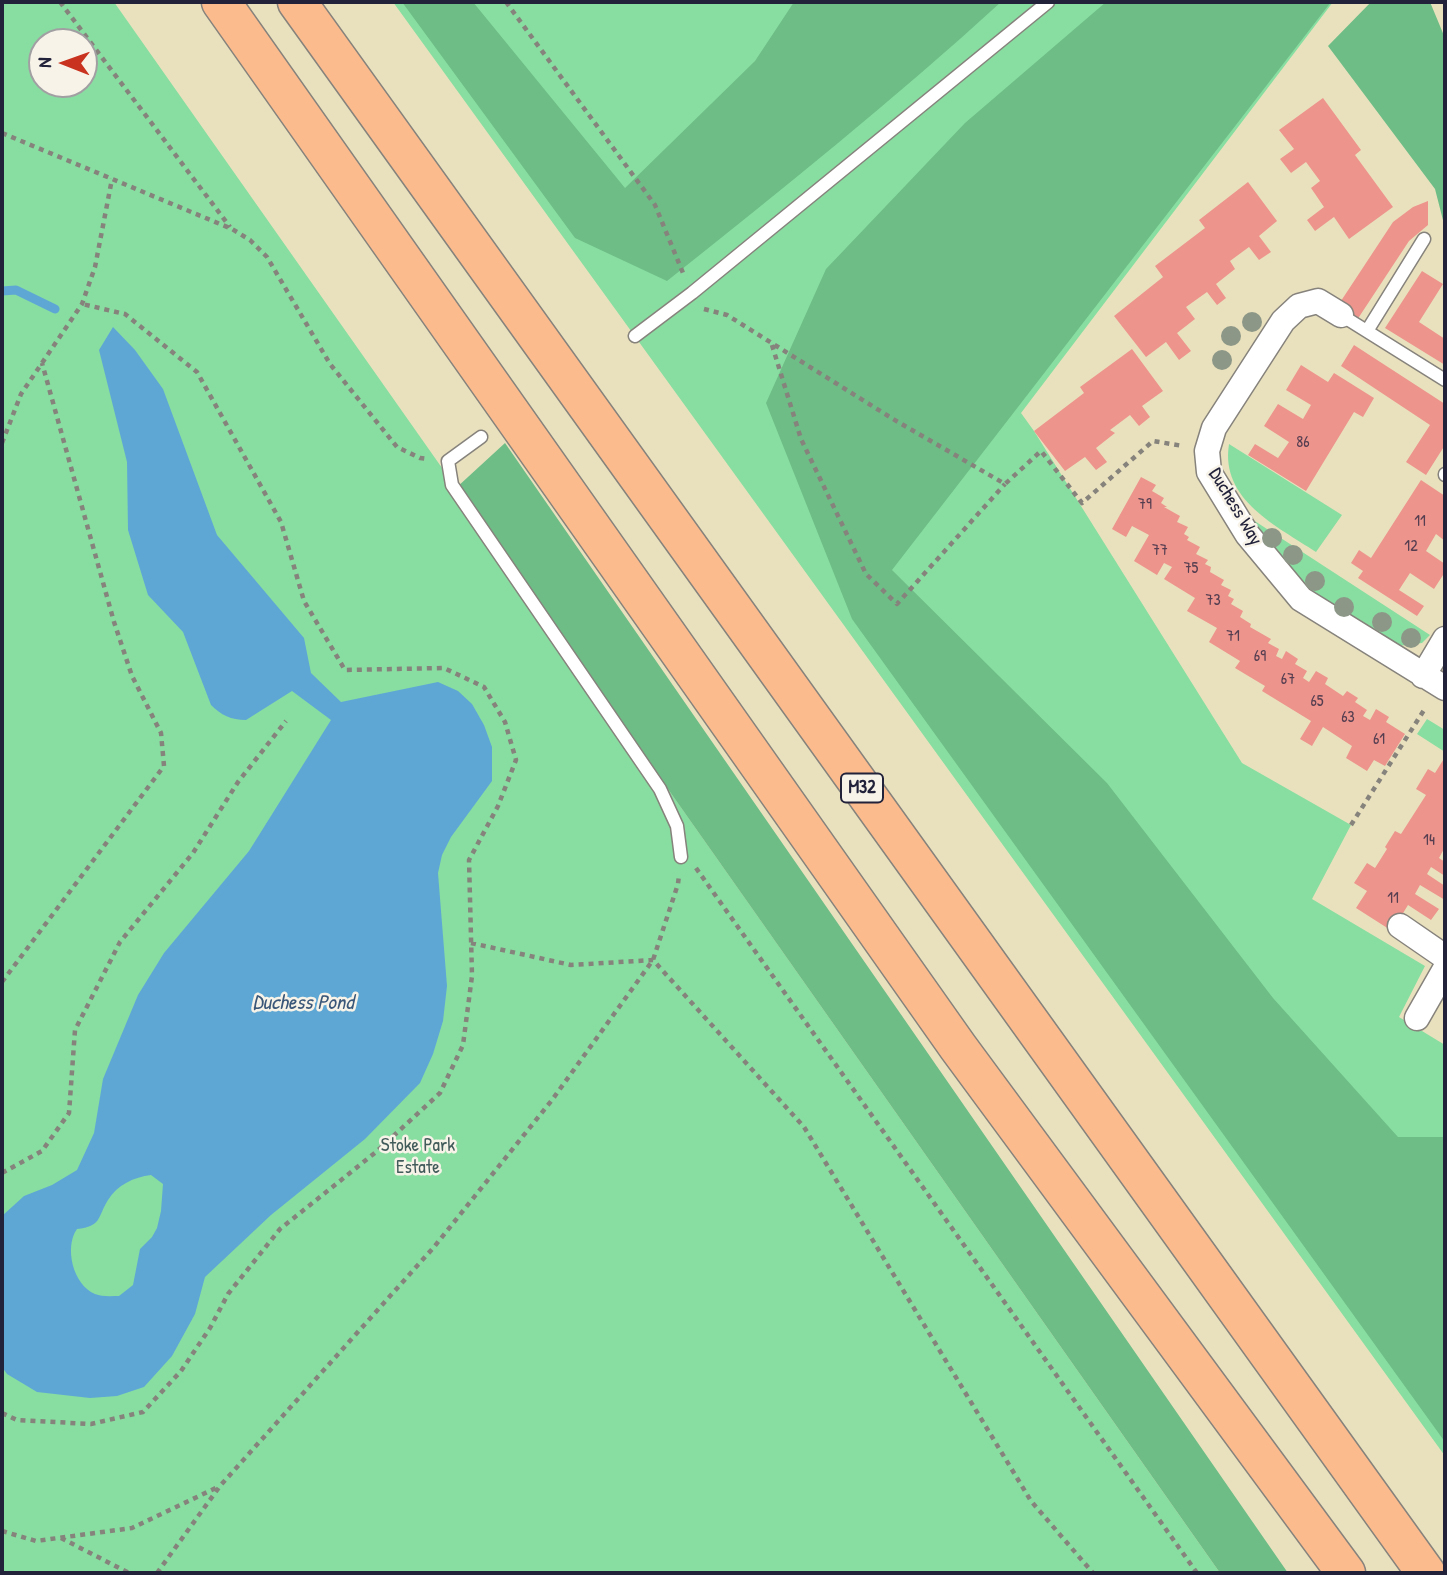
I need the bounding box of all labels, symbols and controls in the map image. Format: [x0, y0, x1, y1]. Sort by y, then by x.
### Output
north arrow [28, 28, 98, 98]
text: N [31, 57, 57, 68]
house number: 86 [1296, 433, 1310, 453]
street label: Duchess Way [1203, 464, 1267, 550]
house number: 79 [1138, 495, 1152, 515]
house number: 11 [1414, 512, 1426, 532]
house number: 12 [1404, 537, 1418, 557]
house number: 77 [1152, 541, 1168, 561]
house number: 75 [1184, 559, 1198, 579]
house number: 73 [1205, 591, 1221, 611]
house number: 71 [1226, 627, 1240, 647]
house number: 69 [1254, 647, 1266, 667]
house number: 67 [1281, 670, 1295, 690]
house number: 65 [1310, 692, 1324, 712]
house number: 63 [1341, 708, 1355, 728]
house number: 61 [1373, 730, 1385, 750]
road number: M32 [841, 774, 883, 802]
house number: 14 [1423, 831, 1435, 851]
house number: 11 [1387, 889, 1399, 909]
water label: Duchess Pond [253, 990, 353, 1016]
park label: Stoke Park Estate [381, 1135, 455, 1179]

